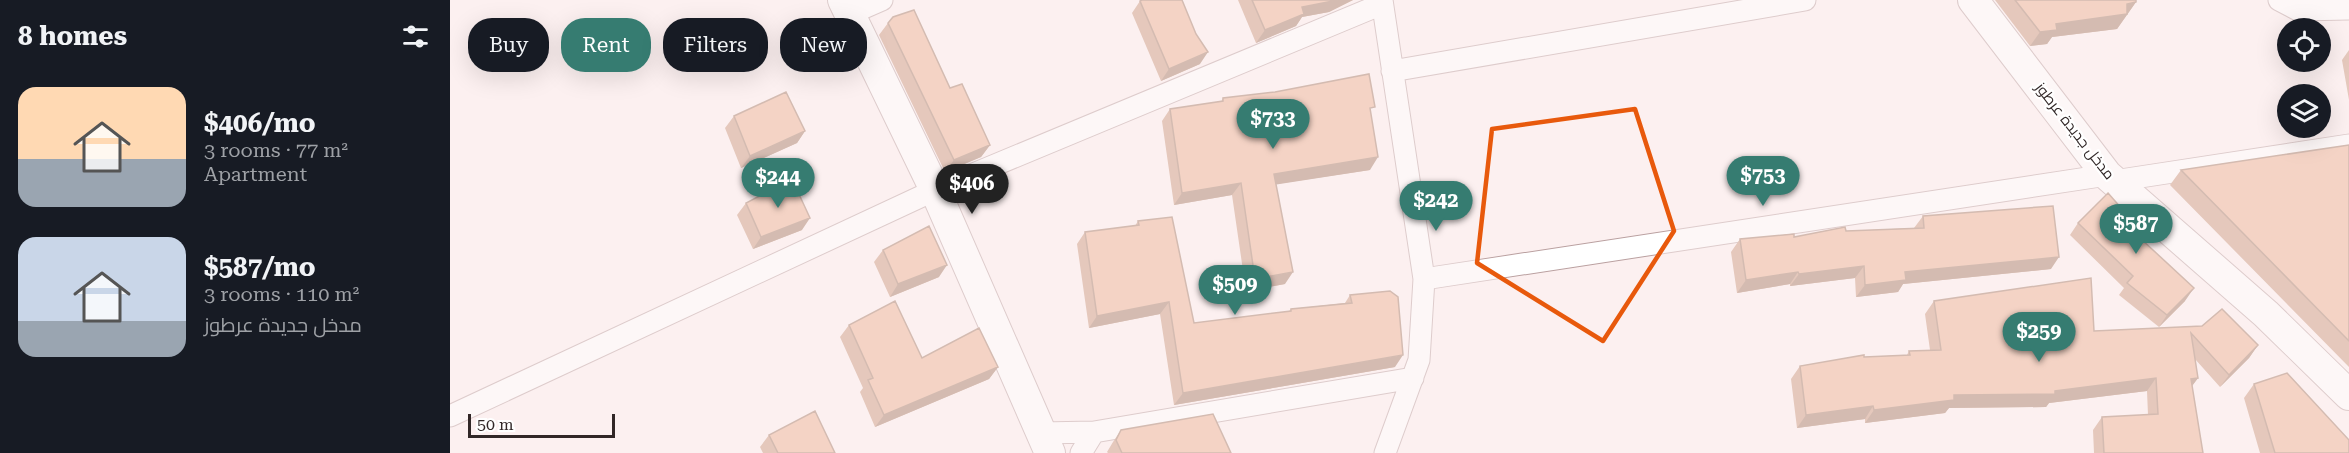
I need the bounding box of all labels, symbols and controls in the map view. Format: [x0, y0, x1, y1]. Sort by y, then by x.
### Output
chip: Buy [468, 18, 549, 72]
chip: Rent [561, 18, 651, 72]
chip: Filters [663, 18, 768, 72]
chip: New [780, 18, 867, 72]
map controls [2277, 18, 2331, 138]
button: locate [2277, 18, 2331, 72]
icon: filters [399, 20, 432, 53]
text: 8 homes [18, 21, 127, 51]
street label: مدخل جديدة عرطوز [2030, 78, 2119, 184]
button: layers [2277, 84, 2331, 138]
pin: $733 [1237, 99, 1309, 150]
text: $733 [1251, 106, 1295, 130]
text: $406/mo [204, 108, 316, 138]
icon: home [66, 111, 138, 183]
text: 3 rooms · 77 m² [204, 138, 348, 162]
pin: $753 [1727, 156, 1799, 207]
pin: $244 [742, 158, 814, 209]
text: Apartment [204, 162, 307, 186]
text: $753 [1741, 163, 1785, 187]
pin: $406 [936, 164, 1008, 215]
text: $244 [756, 165, 800, 189]
text: $406 [950, 171, 994, 195]
pin: $242 [1400, 181, 1472, 232]
text: $242 [1414, 188, 1458, 212]
pin: $587 [2100, 204, 2172, 255]
text: $587 [2114, 211, 2158, 235]
text: $587/mo [204, 252, 316, 282]
icon: home [66, 261, 138, 333]
pin: $509 [1199, 265, 1271, 316]
text: $509 [1213, 272, 1257, 296]
text: 3 rooms · 110 m² [204, 282, 359, 306]
pin: $259 [2003, 312, 2075, 363]
text: مدخل جديدة عرطوز [204, 313, 362, 337]
text: $259 [2017, 319, 2061, 343]
scale bar [468, 411, 615, 438]
text: 50 m [477, 415, 514, 434]

